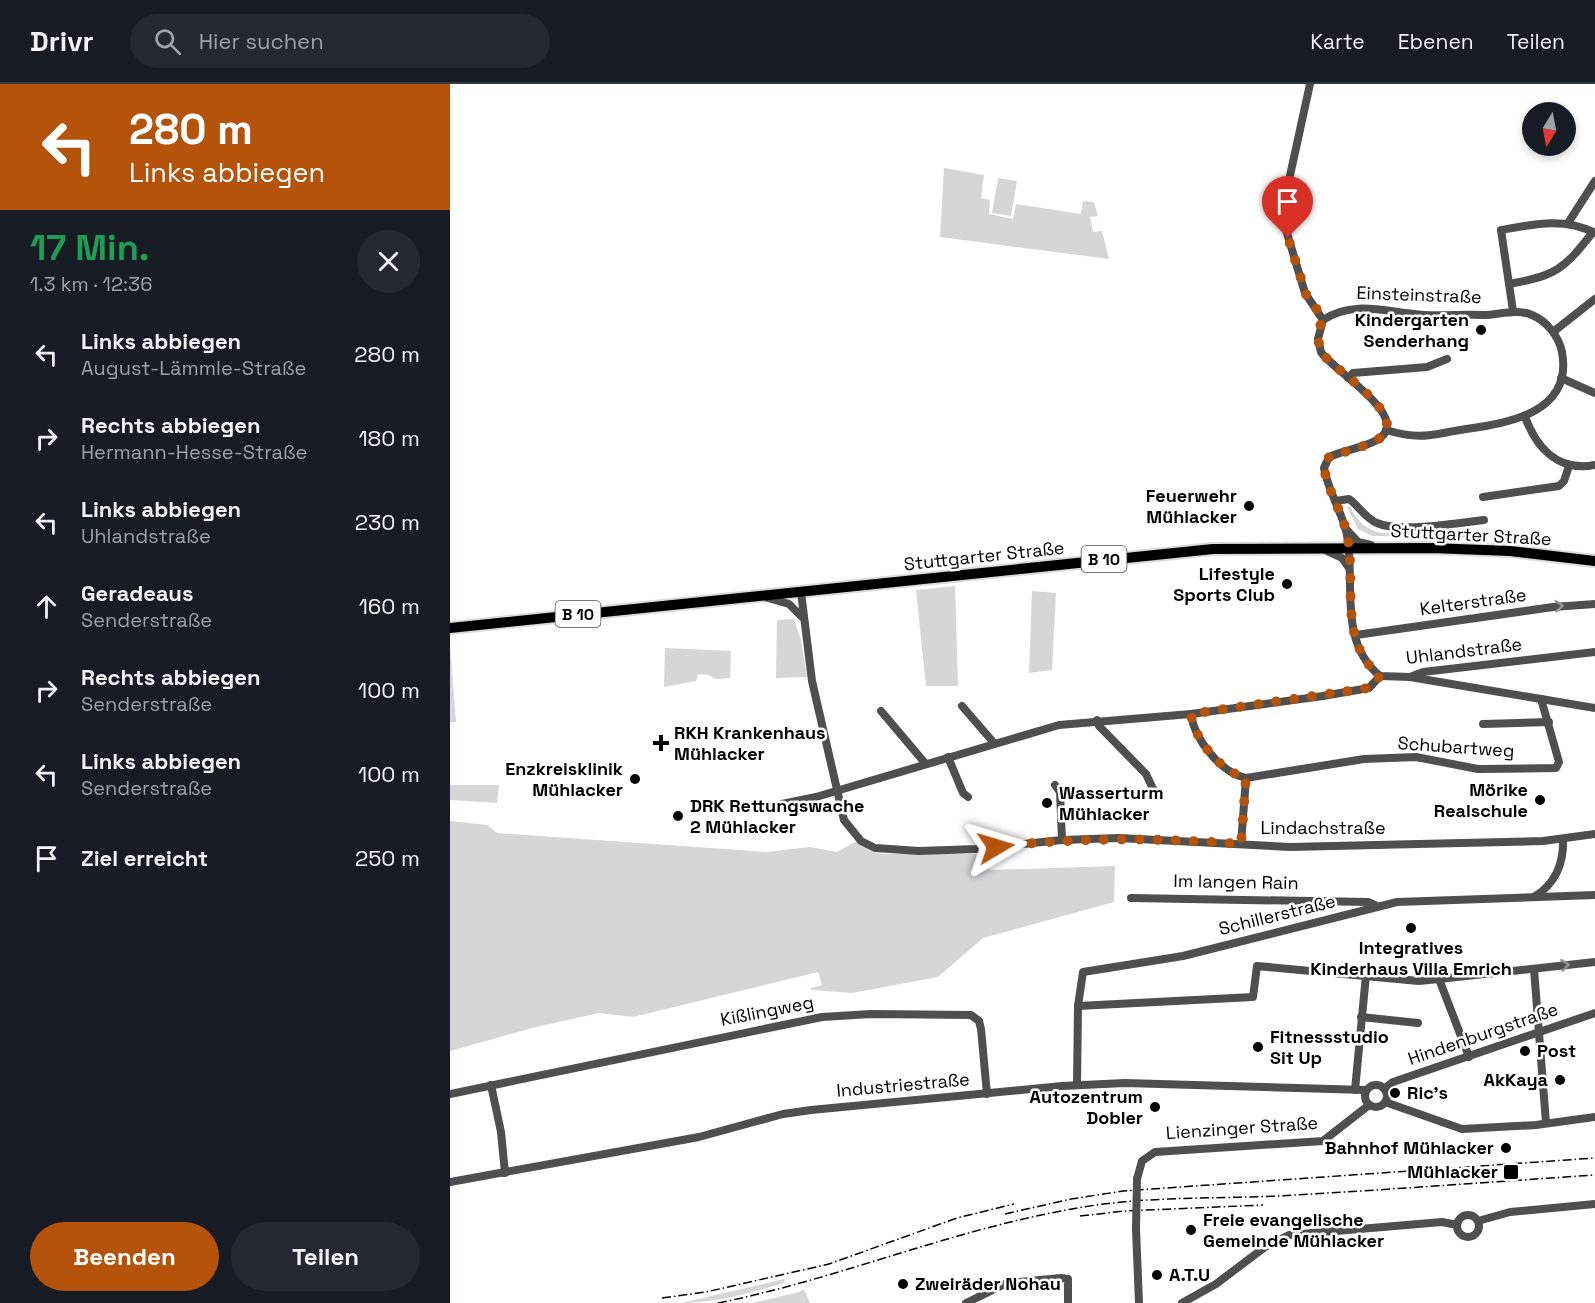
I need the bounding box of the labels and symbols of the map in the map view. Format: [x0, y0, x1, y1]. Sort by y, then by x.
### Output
north arrow [1522, 102, 1576, 156]
pin [1262, 176, 1313, 238]
street label: Einsteinstraße [1356, 281, 1482, 308]
place label: Kindergarten Senderhang [1355, 308, 1469, 352]
marker: Kindergarten Senderhang [1474, 323, 1488, 337]
place label: Feuerwehr Mühlacker [1146, 484, 1237, 528]
marker: Feuerwehr Mühlacker [1242, 499, 1256, 513]
street label: Stuttgarter Straße [1390, 519, 1552, 550]
street label: Stuttgarter Straße [903, 536, 1065, 575]
road number: B 10 [1082, 546, 1126, 572]
place label: Lifestyle Sports Club [1173, 562, 1275, 606]
marker: Lifestyle Sports Club [1280, 577, 1294, 591]
street label: Kelterstraße [1418, 583, 1528, 620]
one-way arrow [1554, 600, 1563, 613]
road number: B 10 [556, 601, 600, 627]
street label: Uhlandstraße [1405, 632, 1523, 669]
place label: RKH Krankenhaus Mühlacker [674, 721, 826, 765]
street label: Schubartweg [1397, 731, 1515, 762]
marker: RKH Krankenhaus Mühlacker [652, 734, 670, 752]
place label: Enzkreisklinik Mühlacker [505, 757, 623, 801]
marker: Enzkreisklinik Mühlacker [628, 772, 642, 786]
place label: Mörike Realschule [1434, 778, 1528, 822]
place label: Wasserturm Mühlacker [1059, 781, 1164, 825]
marker: Mörike Realschule [1533, 793, 1547, 807]
place label: DRK Rettungswache 2 Mühlacker [690, 794, 865, 838]
marker: Wasserturm Mühlacker [1040, 796, 1054, 810]
marker: DRK Rettungswache 2 Mühlacker [671, 809, 685, 823]
position arrow [964, 815, 1028, 879]
street label: Lindachstraße [1260, 816, 1386, 839]
street label: Im langen Rain [1173, 869, 1299, 894]
street label: Schillerstraße [1216, 889, 1338, 940]
marker: Integratives Kinderhaus Villa Emrich [1404, 921, 1418, 935]
place label: Integratives Kinderhaus Villa Emrich [1310, 936, 1512, 980]
one-way arrow [1560, 959, 1569, 972]
street label: Kißlingweg [718, 990, 816, 1031]
street label: Hindenburgstraße [1405, 997, 1561, 1070]
place label: Fitnessstudio Sit Up [1270, 1025, 1389, 1069]
place label: Post [1537, 1039, 1576, 1062]
marker: Fitnessstudio Sit Up [1251, 1040, 1265, 1054]
marker: Post [1518, 1044, 1532, 1058]
street label: Industriestraße [835, 1067, 971, 1102]
place label: AkKaya [1484, 1068, 1549, 1091]
marker: AkKaya [1553, 1073, 1567, 1087]
place label: Ric's [1407, 1081, 1448, 1104]
place label: Autozentrum Dobler [1030, 1085, 1143, 1129]
marker: Ric's [1388, 1086, 1402, 1100]
marker: Autozentrum Dobler [1148, 1100, 1162, 1114]
street label: Lienzinger Straße [1165, 1111, 1319, 1144]
place label: Bahnhof Mühlacker [1324, 1136, 1494, 1159]
marker: Bahnhof Mühlacker [1499, 1141, 1513, 1155]
place label: Mühlacker [1407, 1160, 1498, 1183]
marker: Mühlacker [1502, 1163, 1520, 1181]
place label: Freie evangelische Gemeinde Mühlacker [1203, 1208, 1384, 1252]
marker: Freie evangelische Gemeinde Mühlacker [1184, 1223, 1198, 1237]
place label: A.T.U [1169, 1263, 1210, 1286]
marker: A.T.U [1150, 1268, 1164, 1282]
place label: Zweiräder Nohau [915, 1272, 1061, 1295]
marker: Zweiräder Nohau [896, 1277, 910, 1291]

